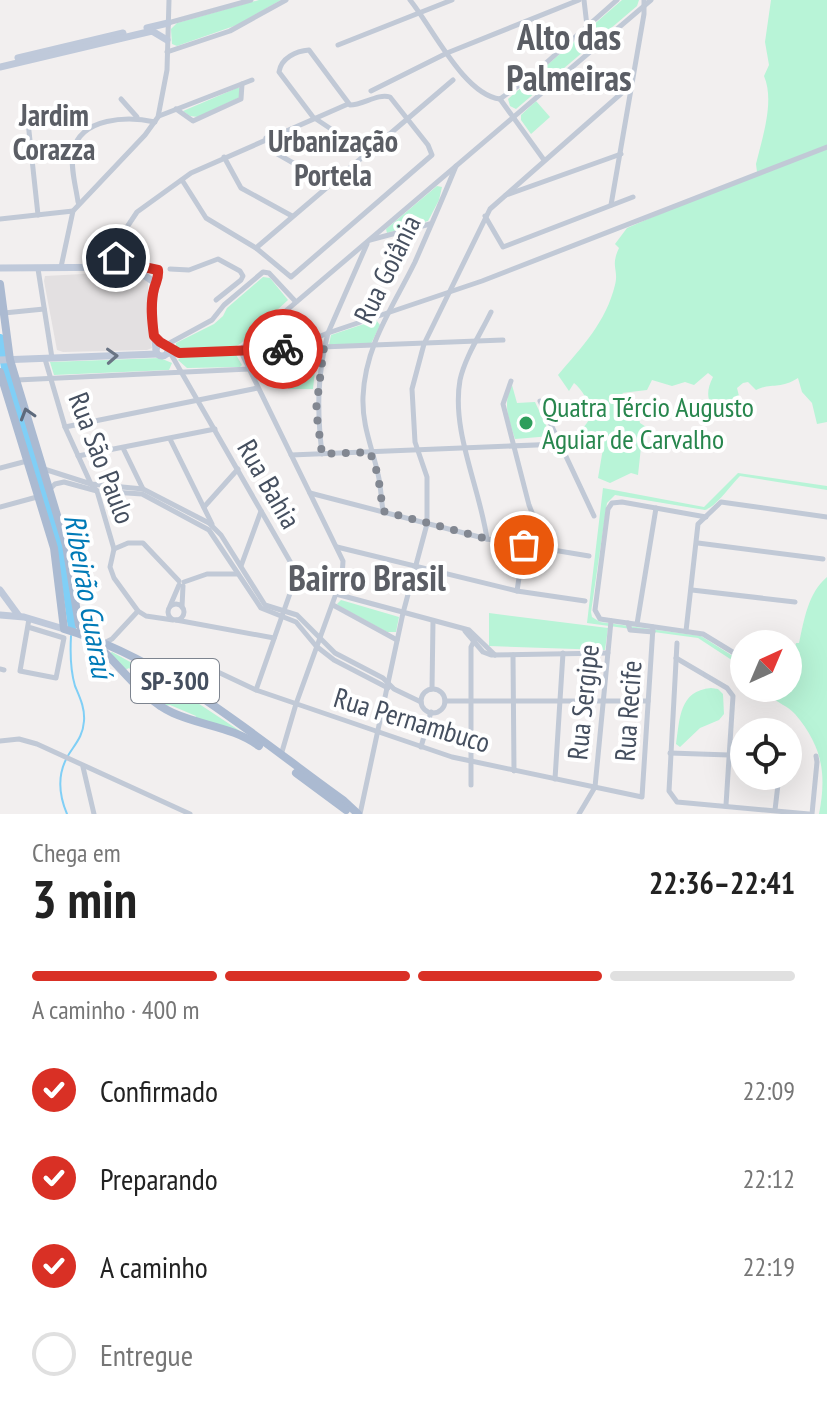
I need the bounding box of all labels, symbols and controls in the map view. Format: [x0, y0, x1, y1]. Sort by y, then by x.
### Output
district label: Alto das Palmeiras [506, 13, 632, 101]
district label: Jardim Corazza [13, 95, 95, 168]
district label: Urbanização Portela [268, 121, 398, 194]
street label: Rua Goiânia [345, 209, 428, 329]
pin [82, 224, 150, 292]
icon: home [94, 236, 138, 280]
courier [243, 309, 323, 389]
icon: bike [261, 327, 305, 371]
one-way arrow [106, 347, 119, 364]
street label: Rua São Paulo [61, 387, 144, 529]
place label: Quatra Tércio Augusto Aguiar de Carvalho [542, 388, 754, 457]
one-way arrow [20, 408, 36, 421]
marker: Quatra Tércio Augusto Aguiar de Carvalho [517, 414, 535, 432]
street label: Rua Bahia [229, 433, 310, 535]
water label: Ribeirão Guaraú [56, 511, 123, 683]
pin [490, 511, 558, 579]
icon: bag [502, 523, 546, 567]
district label: Bairro Brasil [288, 554, 446, 601]
north arrow [730, 630, 802, 702]
map controls [730, 630, 802, 790]
street label: Rua Sergipe [558, 642, 607, 762]
road number: SP-300 [131, 659, 219, 703]
street label: Rua Recife [606, 659, 649, 763]
street label: Rua Pernambuco [330, 678, 495, 761]
button: locate [730, 718, 802, 790]
text: Chega em [32, 836, 121, 869]
text: 22:36–22:41 [649, 863, 795, 902]
text: 3 min [32, 865, 137, 932]
text: A caminho · 400 m [32, 993, 199, 1026]
icon: check [32, 1068, 76, 1112]
text: Confirmado [100, 1071, 218, 1110]
text: 22:09 [743, 1074, 795, 1107]
icon: check [32, 1156, 76, 1200]
text: Preparando [100, 1159, 218, 1198]
text: 22:12 [743, 1162, 795, 1195]
icon: check [32, 1244, 76, 1288]
text: A caminho [100, 1247, 208, 1286]
text: 22:19 [743, 1250, 795, 1283]
text: Entregue [100, 1335, 193, 1374]

